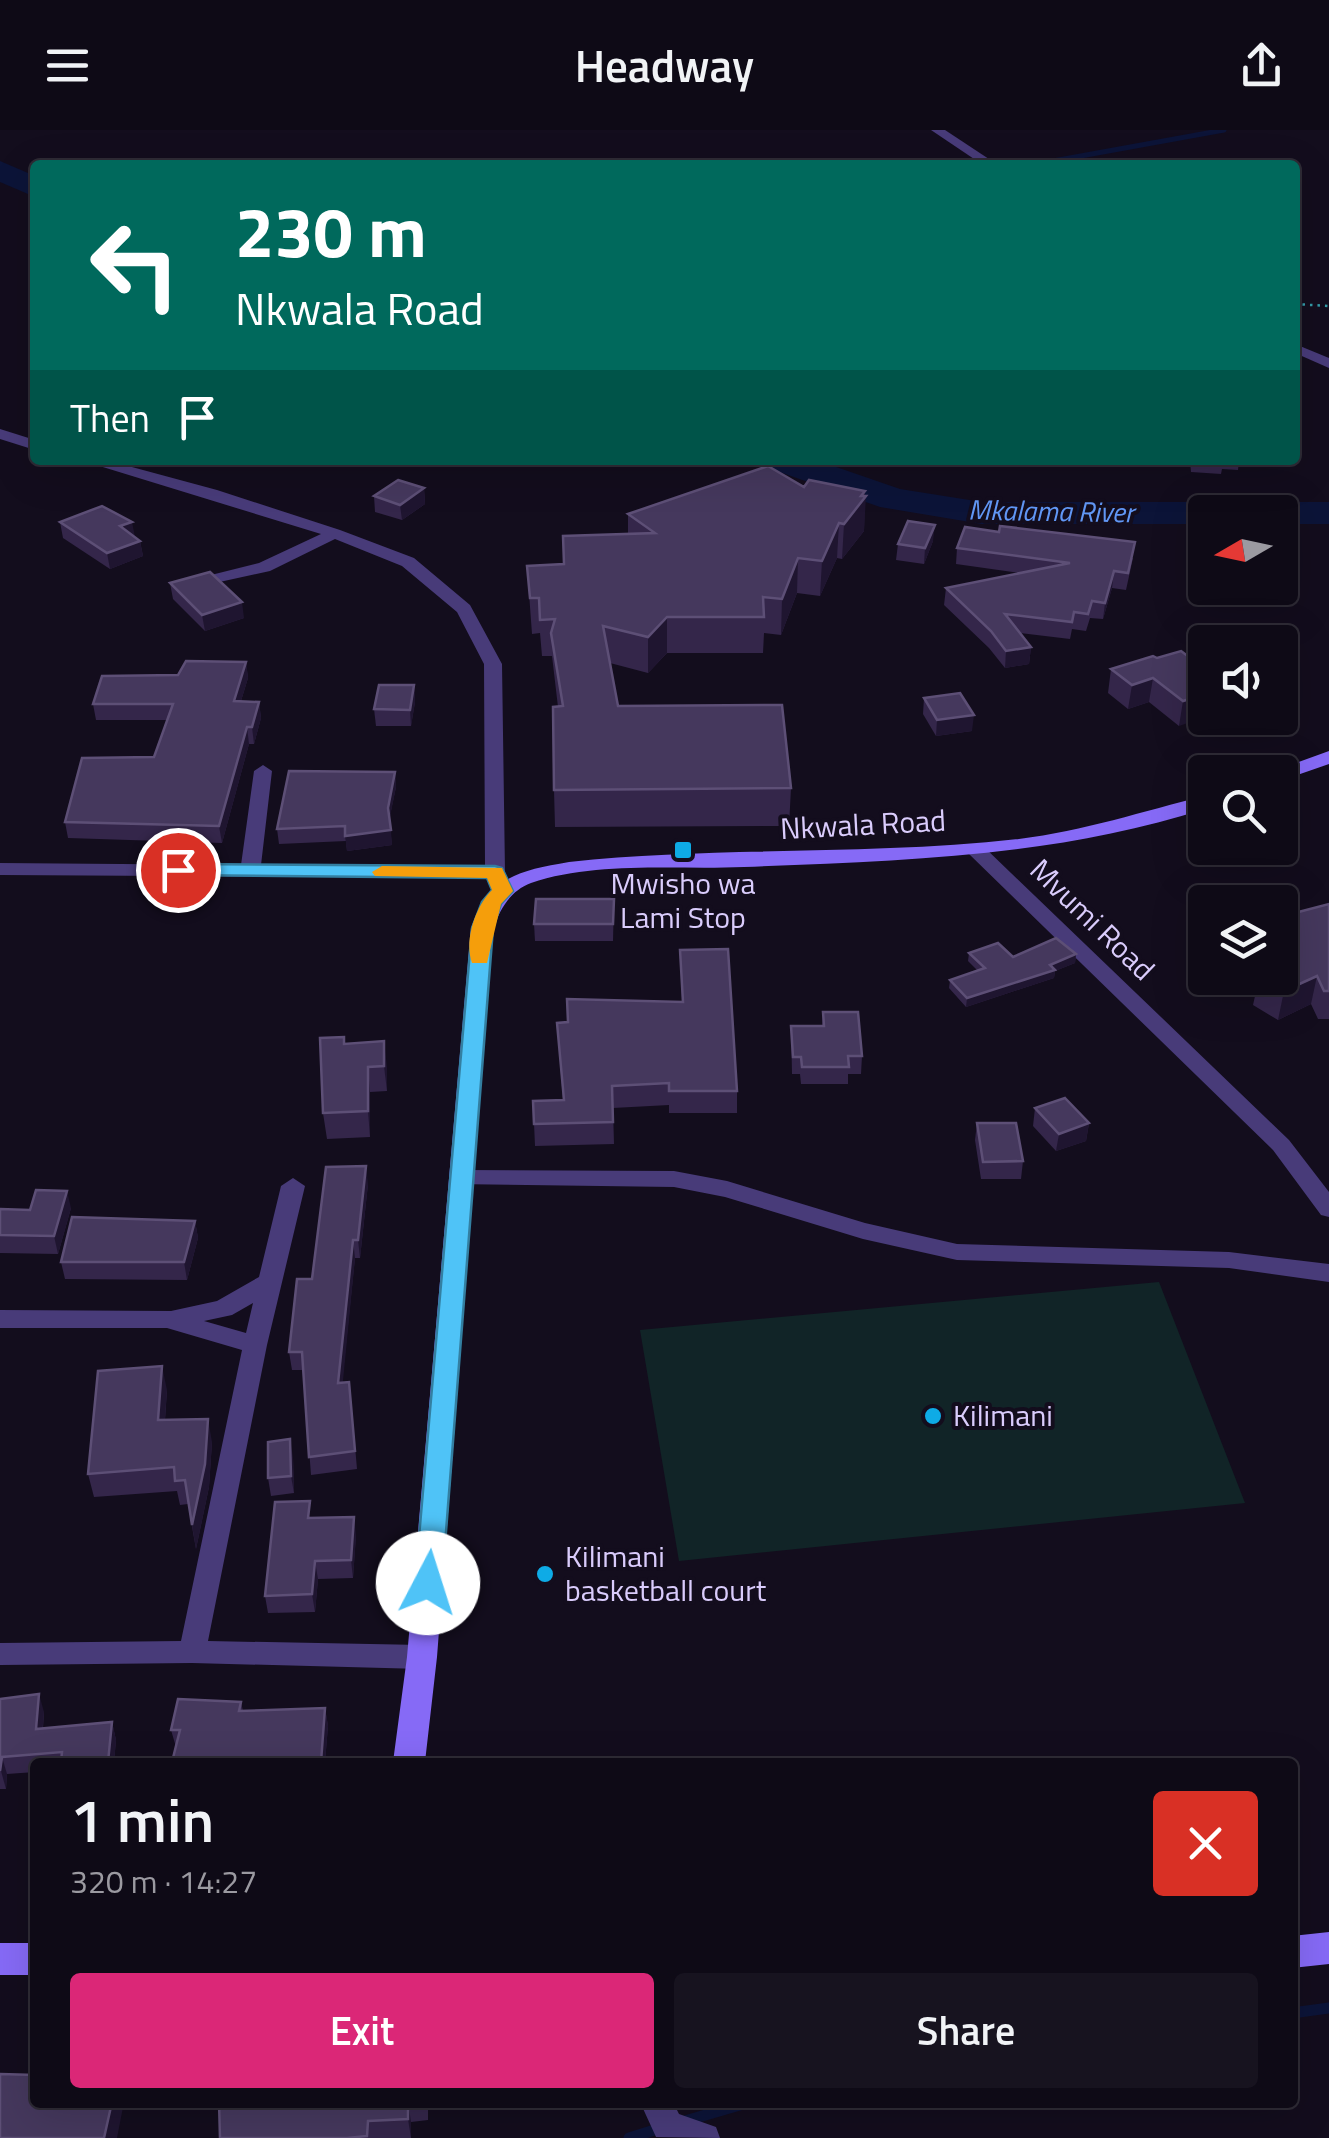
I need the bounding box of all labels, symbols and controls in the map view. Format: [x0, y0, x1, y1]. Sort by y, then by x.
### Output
text: Headway [575, 31, 754, 99]
icon: menu [40, 38, 95, 93]
icon: share [1234, 38, 1289, 93]
text: 230 m [235, 178, 427, 284]
icon: left [70, 200, 200, 330]
text: Nkwala Road [235, 274, 484, 342]
text: Then [70, 389, 150, 447]
icon: arrive [170, 390, 225, 445]
water label: Mkalama River [968, 488, 1137, 533]
north arrow [1188, 495, 1298, 605]
map controls [1188, 495, 1298, 995]
button: sound [1188, 625, 1298, 735]
button: search [1188, 755, 1298, 865]
street label: Nkwala Road [779, 797, 947, 851]
pin [136, 828, 221, 913]
marker: Mwisho wa Lami Stop [672, 839, 694, 861]
icon: arrive [151, 843, 206, 898]
street label: Mvumi Road [1020, 848, 1166, 991]
place label: Mwisho wa Lami Stop [611, 860, 755, 940]
button: layers [1188, 885, 1298, 995]
place label: Kilimani [953, 1392, 1053, 1438]
marker: Kilimani [922, 1405, 944, 1427]
position arrow [376, 1531, 480, 1635]
place label: Kilimani basketball court [565, 1533, 767, 1613]
marker: Kilimani basketball court [534, 1563, 556, 1585]
text: 1 min [70, 1774, 214, 1865]
button: close [1153, 1791, 1258, 1896]
text: 320 m · 14:27 [70, 1857, 257, 1905]
button: Exit [70, 1973, 654, 2088]
button: Share [674, 1973, 1258, 2088]

